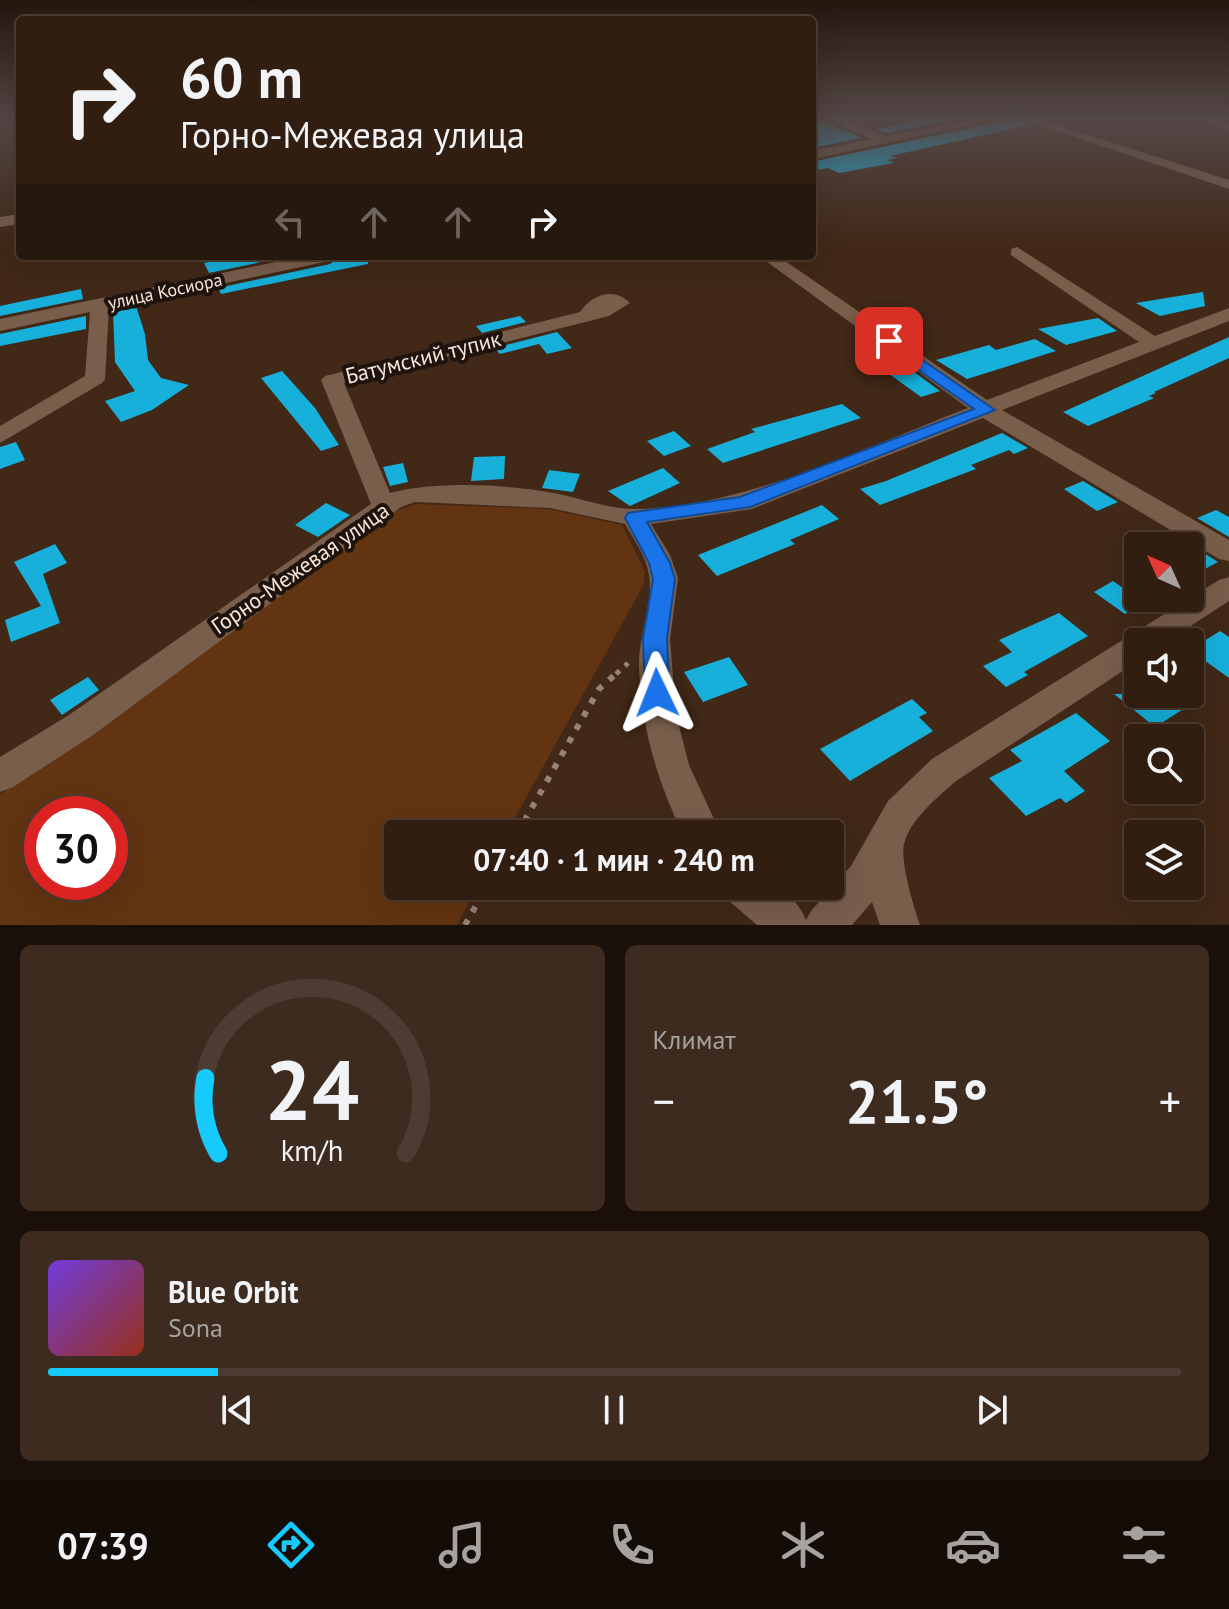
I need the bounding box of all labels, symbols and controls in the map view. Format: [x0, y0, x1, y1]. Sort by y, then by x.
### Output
text: 60 m [180, 41, 303, 113]
icon: right [48, 48, 152, 152]
text: Горно-Межевая улица [180, 111, 525, 158]
icon: left [268, 200, 312, 244]
icon: ahead [352, 200, 396, 244]
icon: ahead [436, 200, 480, 244]
icon: right [520, 200, 564, 244]
street label: улица Косиора [106, 268, 224, 314]
pin [855, 307, 923, 375]
icon: arrive [867, 319, 911, 363]
street label: Батумский тупик [342, 324, 504, 390]
street label: Горно-Межевая улица [206, 496, 394, 640]
north arrow [1124, 532, 1204, 612]
map controls [1124, 532, 1204, 900]
button: sound [1124, 628, 1204, 708]
position arrow [615, 651, 699, 735]
button: search [1124, 724, 1204, 804]
speed limit sign: 30 [24, 796, 128, 900]
button: layers [1124, 820, 1204, 900]
text: 07:40 · 1 мин · 240 m [473, 840, 755, 879]
text: Климат [653, 1023, 736, 1056]
text: 24 [265, 1035, 359, 1143]
text: 21.5° [845, 1062, 988, 1140]
text: − [653, 1072, 675, 1129]
text: + [1159, 1072, 1181, 1129]
text: km/h [281, 1132, 344, 1169]
text: Blue Orbit [168, 1272, 298, 1311]
text: Sona [168, 1311, 223, 1344]
icon: previous [215, 1388, 259, 1432]
icon: pause [592, 1388, 636, 1432]
icon: next [970, 1388, 1014, 1432]
icon: directions [263, 1517, 319, 1573]
icon: music [434, 1517, 490, 1573]
icon: phone [604, 1517, 660, 1573]
icon: climate [775, 1517, 831, 1573]
icon: car [945, 1517, 1001, 1573]
icon: filters [1116, 1517, 1172, 1573]
text: 07:39 [57, 1522, 149, 1569]

